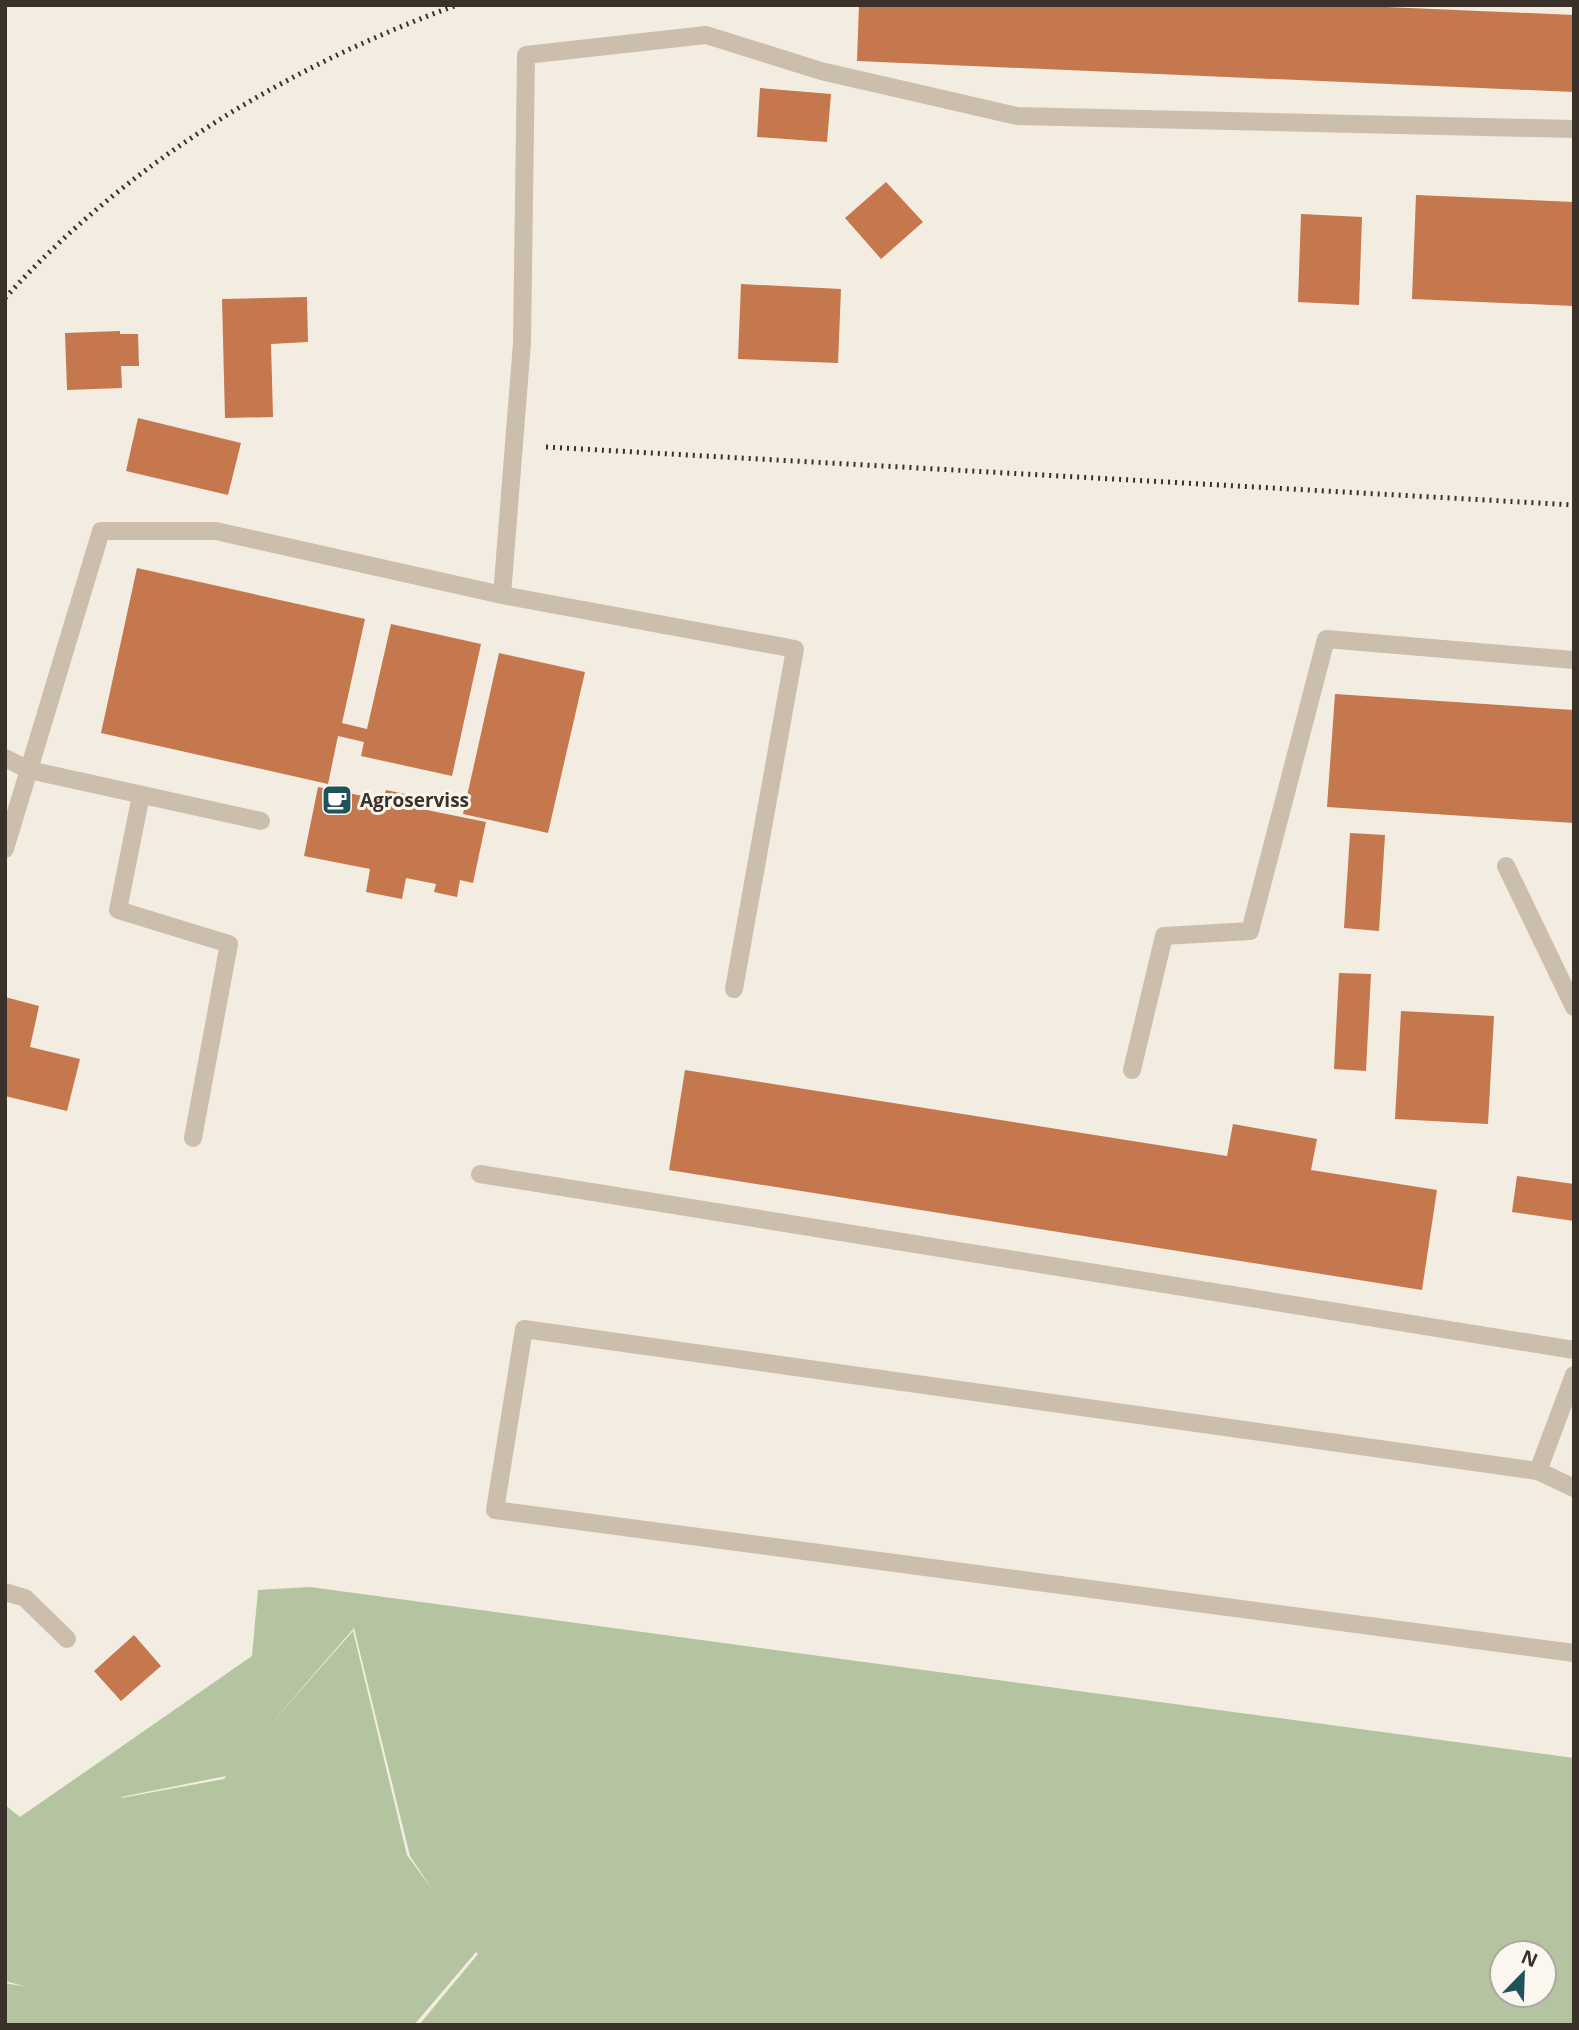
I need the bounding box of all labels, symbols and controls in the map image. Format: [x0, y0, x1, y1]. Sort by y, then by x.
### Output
cafe icon: Agroserviss [320, 783, 354, 817]
place label: Agroserviss [360, 787, 469, 813]
north arrow [1488, 1939, 1558, 2009]
text: N [1517, 1943, 1542, 1973]

